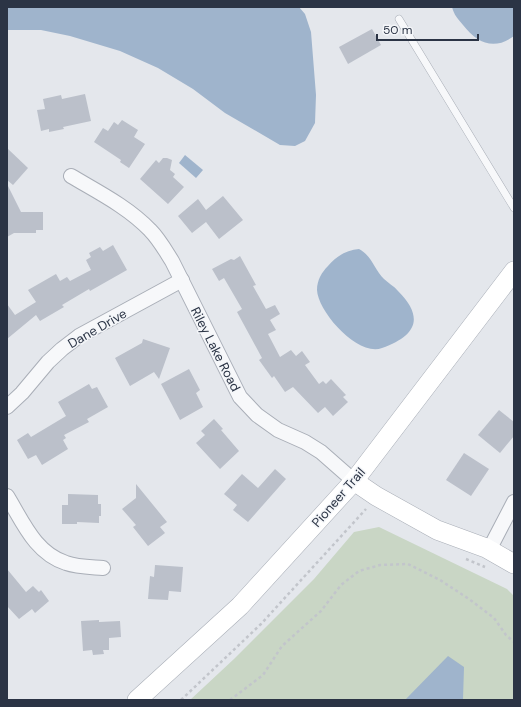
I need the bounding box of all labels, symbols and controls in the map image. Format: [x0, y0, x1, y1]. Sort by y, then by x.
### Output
scale bar [377, 16, 478, 42]
text: 50 m [383, 22, 412, 38]
street label: Riley Lake Road [187, 304, 244, 394]
street label: Dane Drive [65, 305, 130, 352]
street label: Pioneer Trail [308, 464, 369, 531]

